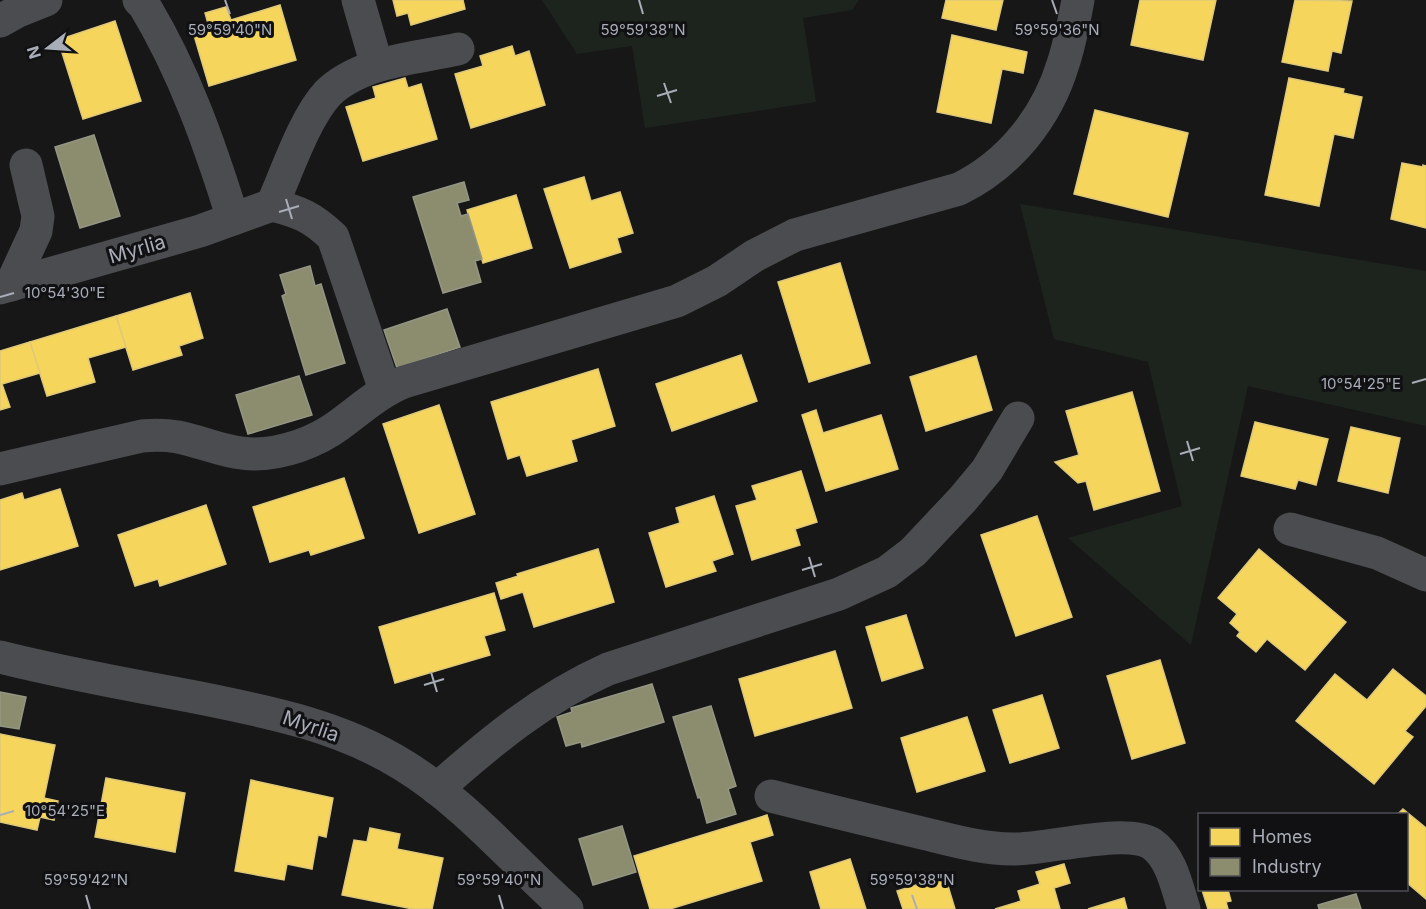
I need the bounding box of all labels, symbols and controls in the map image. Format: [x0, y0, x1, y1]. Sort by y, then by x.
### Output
north arrow [18, 18, 78, 78]
text: 59°59'40"N [188, 20, 272, 39]
text: 59°59'38"N [600, 20, 686, 39]
text: 59°59'36"N [1014, 20, 1100, 39]
text: N [22, 44, 45, 61]
street label: Myrlia [106, 229, 168, 269]
text: 10°54'30"E [25, 283, 105, 302]
text: 10°54'25"E [1321, 374, 1401, 393]
street label: Myrlia [280, 705, 342, 747]
text: 10°54'25"E [25, 801, 105, 820]
legend [1198, 813, 1408, 891]
text: Homes [1252, 826, 1312, 847]
text: Industry [1252, 856, 1322, 877]
text: 59°59'42"N [44, 870, 128, 889]
text: 59°59'40"N [457, 870, 541, 889]
text: 59°59'38"N [869, 870, 955, 889]

